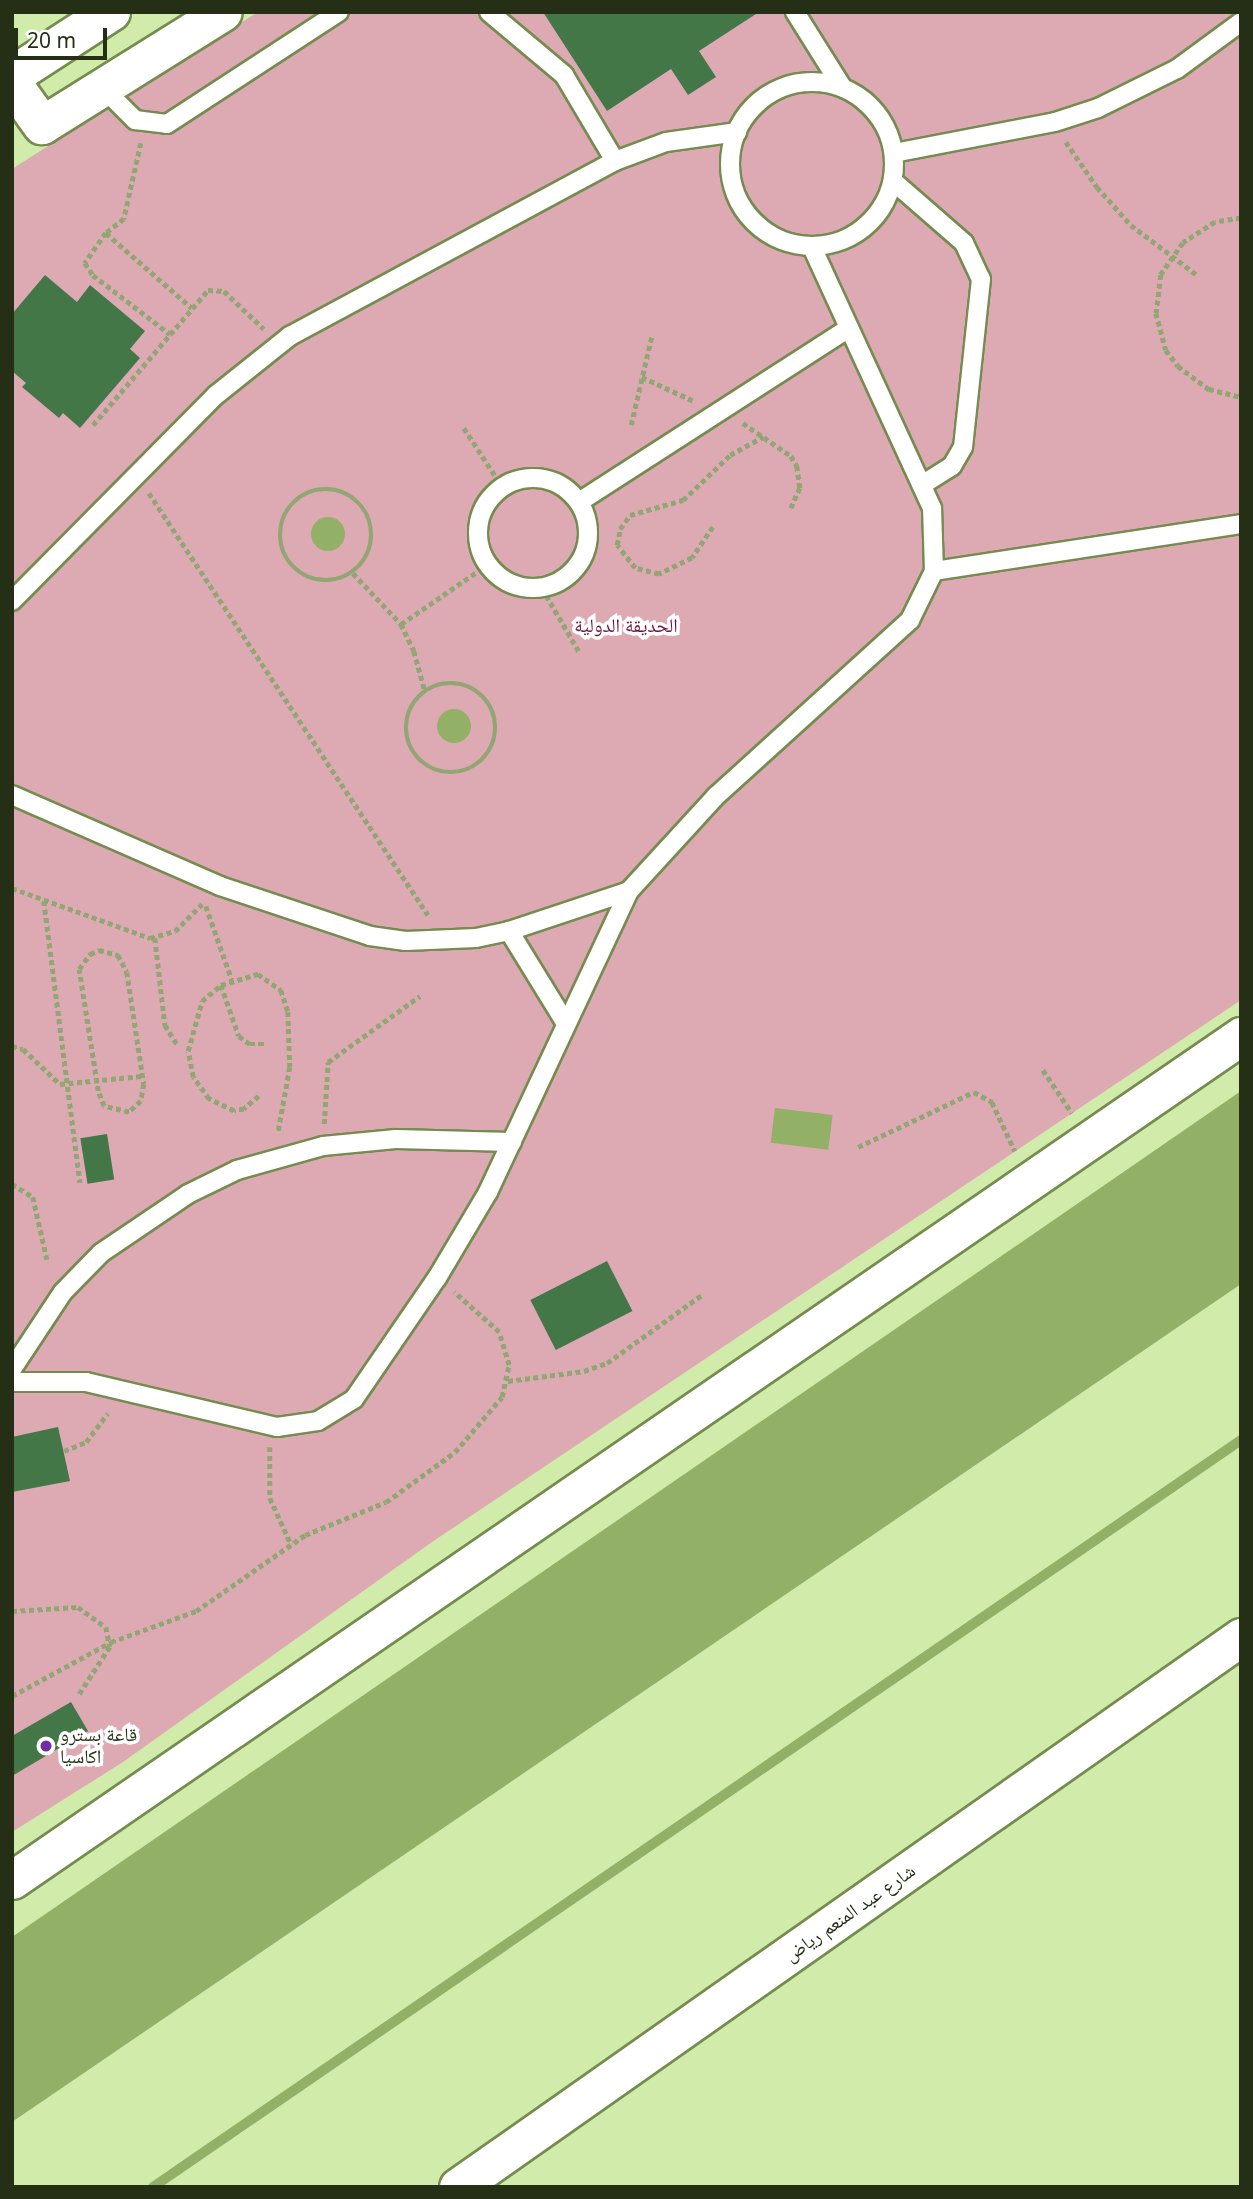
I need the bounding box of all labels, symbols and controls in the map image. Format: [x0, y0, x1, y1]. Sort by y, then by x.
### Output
scale bar [18, 14, 110, 58]
text: 20 m [27, 26, 76, 54]
park label: الحديقة الدولية [574, 615, 678, 637]
place label: قاعة بسترو اكاسيا [60, 1724, 137, 1768]
marker: قاعة بسترو اكاسيا [38, 1738, 54, 1754]
street label: شارع عبد المنعم رياض [780, 1859, 920, 1967]

